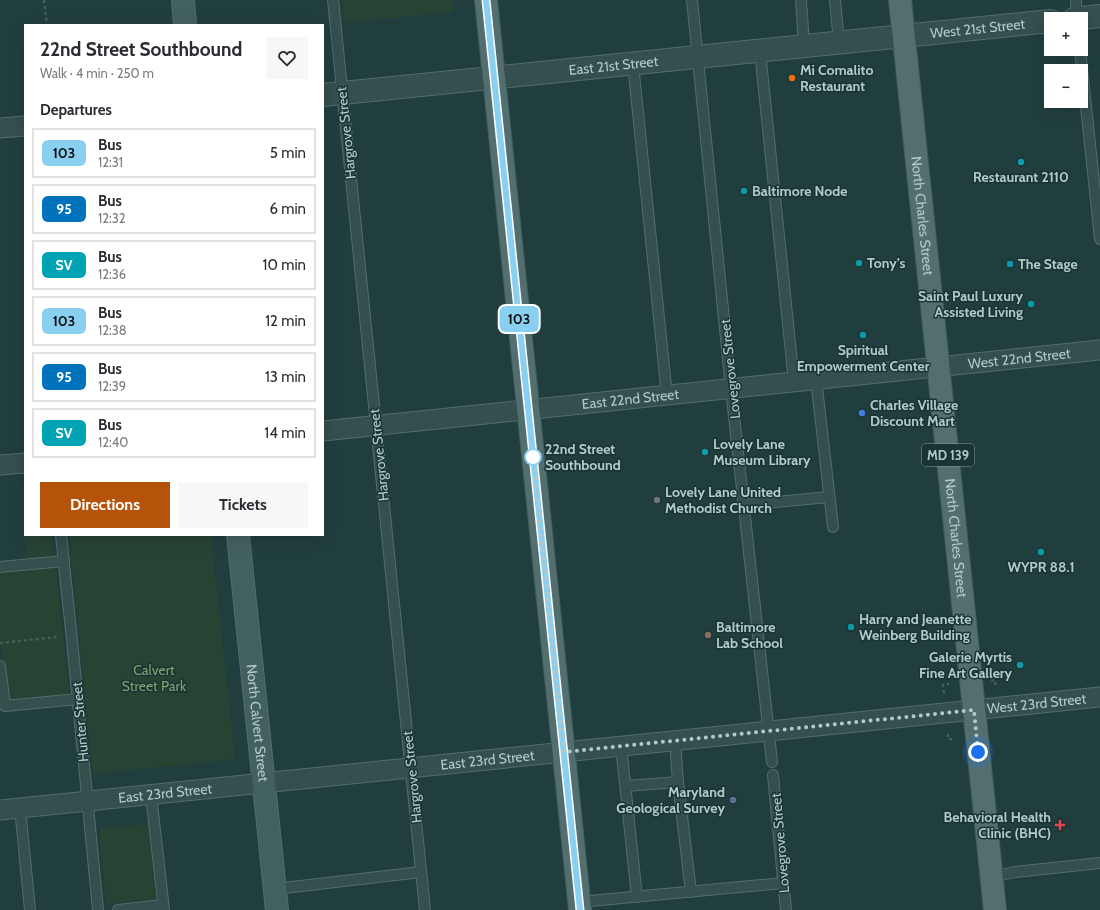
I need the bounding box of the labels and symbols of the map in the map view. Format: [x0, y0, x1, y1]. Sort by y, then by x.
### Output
street label: West 21st Street [929, 15, 1026, 42]
street label: East 21st Street [568, 52, 659, 79]
place label: Mi Comalito Restaurant [800, 61, 873, 95]
marker: Mi Comalito Restaurant [787, 73, 797, 83]
street label: Hargrove Street [332, 86, 360, 180]
street label: North Charles Street [907, 155, 938, 277]
marker: Restaurant 2110 [1016, 157, 1026, 167]
place label: Restaurant 2110 [973, 168, 1069, 186]
place label: Baltimore Node [752, 182, 847, 200]
marker: Baltimore Node [739, 186, 749, 196]
place label: Tony’s [867, 254, 905, 272]
place label: The Stage [1018, 255, 1078, 273]
marker: Tony’s [854, 258, 864, 268]
marker: The Stage [1005, 259, 1015, 269]
place label: Saint Paul Luxury Assisted Living [918, 287, 1023, 321]
marker: Saint Paul Luxury Assisted Living [1026, 299, 1036, 309]
line badge: 103 [496, 306, 542, 332]
street label: Lovegrove Street [716, 318, 744, 420]
marker: Spiritual Empowerment Center [858, 330, 868, 340]
place label: Spiritual Empowerment Center [797, 341, 930, 375]
street label: West 22nd Street [967, 344, 1072, 373]
street label: East 22nd Street [581, 385, 680, 413]
place label: Charles Village Discount Mart [870, 396, 958, 430]
street label: Hargrove Street [365, 408, 393, 502]
marker: Charles Village Discount Mart [857, 408, 867, 418]
place label: Lovely Lane Museum Library [713, 435, 811, 469]
place label: 22nd Street Southbound [545, 440, 621, 474]
road number: MD 139 [922, 444, 974, 466]
marker: Lovely Lane Museum Library [700, 447, 710, 457]
marker: 22nd Street Southbound [524, 448, 542, 466]
street label: North Charles Street [941, 477, 971, 599]
place label: Lovely Lane United Methodist Church [665, 483, 781, 517]
marker: Lovely Lane United Methodist Church [652, 495, 662, 505]
marker: WYPR 88.1 [1036, 547, 1046, 557]
place label: WYPR 88.1 [1007, 558, 1075, 576]
place label: Harry and Jeanette Weinberg Building [859, 610, 972, 644]
place label: Baltimore Lab School [716, 618, 783, 652]
marker: Harry and Jeanette Weinberg Building [846, 622, 856, 632]
marker: Baltimore Lab School [703, 630, 713, 640]
place label: Galerie Myrtis Fine Art Gallery [919, 648, 1012, 682]
marker: Galerie Myrtis Fine Art Gallery [1015, 660, 1025, 670]
park label: Calvert Street Park [122, 661, 187, 695]
street label: North Calvert Street [242, 663, 273, 783]
street label: Hunter Street [68, 681, 92, 763]
street label: West 23rd Street [986, 689, 1087, 718]
street label: Hargrove Street [398, 730, 426, 824]
your location [968, 742, 988, 762]
street label: East 23rd Street [440, 746, 536, 774]
street label: East 23rd Street [117, 779, 213, 807]
place label: Maryland Geological Survey [616, 783, 725, 817]
street label: Lovegrove Street [767, 792, 793, 894]
marker: Maryland Geological Survey [728, 795, 738, 805]
place label: Behavioral Health Clinic (BHC) [944, 808, 1051, 842]
marker: Behavioral Health Clinic (BHC) [1054, 819, 1066, 831]

